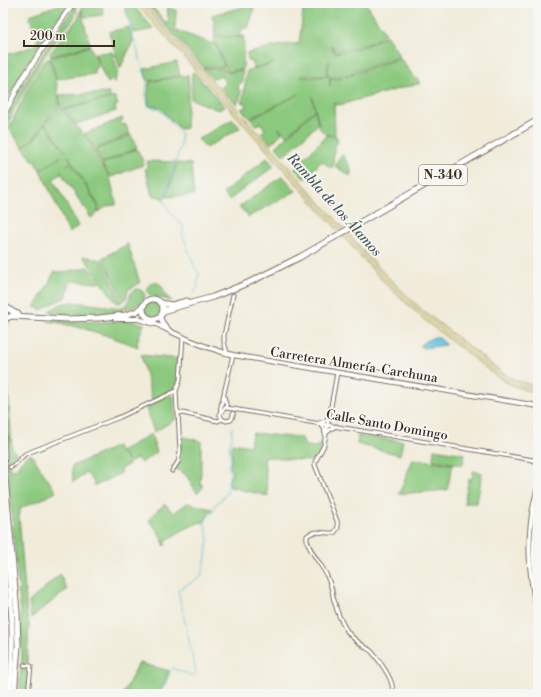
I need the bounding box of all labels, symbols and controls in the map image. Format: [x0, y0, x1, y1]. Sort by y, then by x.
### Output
scale bar [24, 22, 114, 48]
text: 200 m [30, 29, 66, 44]
water label: Rambla de los Álamos [282, 147, 387, 260]
road number: N-340 [419, 165, 467, 185]
street label: Carretera Almería-Carchuna [269, 344, 439, 386]
street label: Calle Santo Domingo [325, 406, 449, 444]

